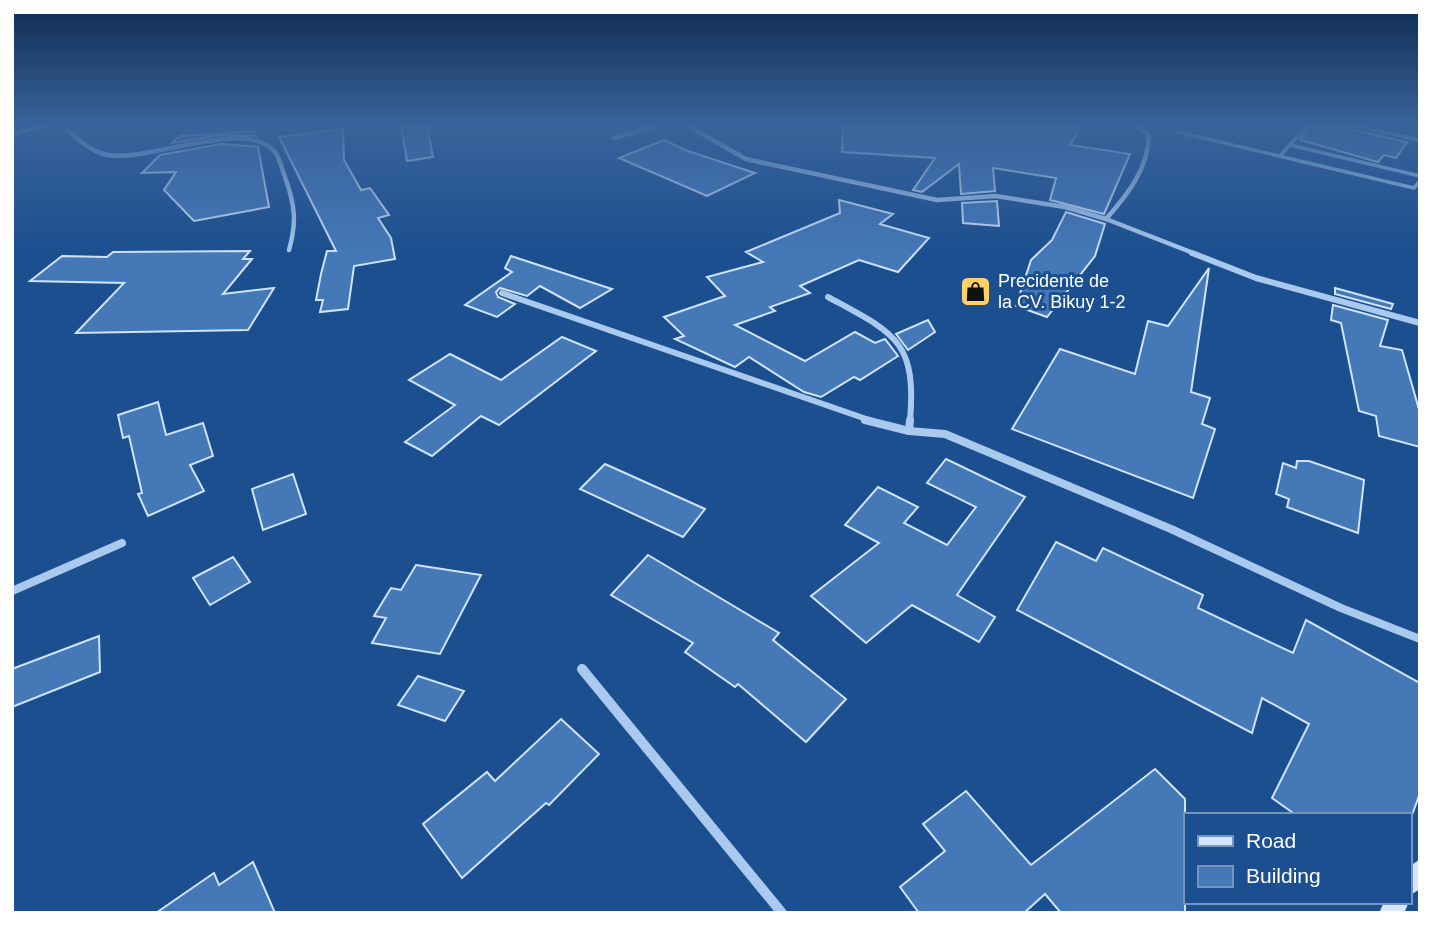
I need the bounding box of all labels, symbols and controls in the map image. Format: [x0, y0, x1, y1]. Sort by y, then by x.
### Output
place label: Precidente de la CV. Bikuy 1-2 [998, 271, 1125, 312]
shop icon: Precidente de la CV. Bikuy 1-2 [958, 274, 992, 308]
legend [1184, 813, 1411, 904]
text: Road [1246, 829, 1296, 852]
text: Building [1246, 864, 1321, 887]

